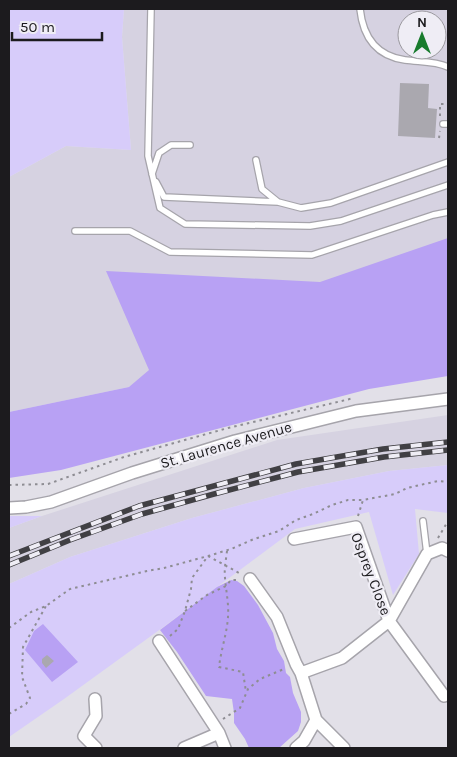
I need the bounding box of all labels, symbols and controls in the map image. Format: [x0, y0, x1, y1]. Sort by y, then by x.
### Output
scale bar [12, 10, 102, 42]
north arrow [397, 10, 447, 60]
text: N [417, 14, 427, 31]
text: 50 m [20, 18, 55, 36]
street label: St. Laurence Avenue [158, 418, 294, 472]
street label: Osprey Close [347, 530, 395, 618]

